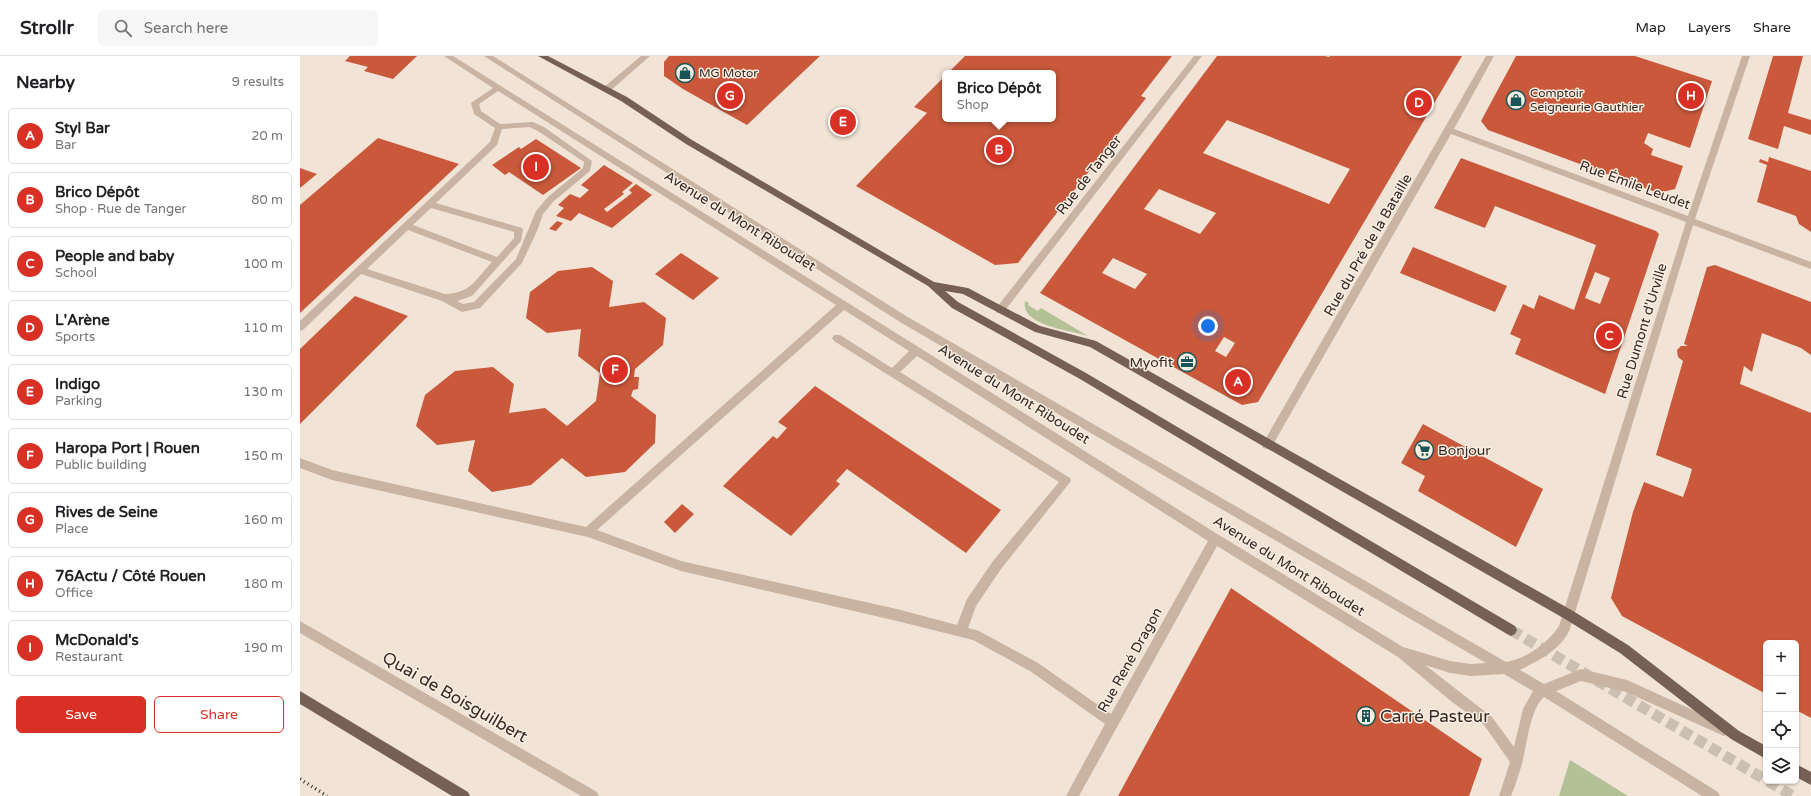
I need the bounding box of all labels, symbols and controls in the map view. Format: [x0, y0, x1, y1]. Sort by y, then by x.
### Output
search box [98, 10, 378, 46]
text: Strollr [20, 17, 74, 39]
icon: search [112, 17, 134, 39]
text: Search here [144, 19, 228, 37]
text: Map [1636, 19, 1666, 36]
text: Layers [1688, 19, 1731, 36]
text: Share [1753, 19, 1791, 36]
shop icon: MG Motor [674, 62, 696, 84]
place label: MG Motor [699, 66, 758, 80]
popup [942, 70, 1056, 122]
text: Nearby [16, 72, 75, 93]
text: 9 results [232, 74, 284, 90]
text: Brico Dépôt [957, 79, 1041, 97]
pin: G [717, 81, 743, 111]
pin: H [1678, 81, 1704, 111]
place label: Comptoir Seigneurie Gauthier [1530, 86, 1643, 114]
pin: D [1406, 88, 1432, 118]
shop icon: Comptoir Seigneurie Gauthier [1505, 89, 1527, 111]
text: Shop [957, 97, 989, 113]
pin: E [830, 107, 856, 137]
text: Styl Bar [55, 119, 110, 137]
text: A [25, 128, 35, 144]
text: 20 m [251, 128, 283, 144]
street label: Rue de Tanger [1053, 131, 1126, 218]
pin: B [986, 135, 1012, 165]
text: Bar [55, 137, 76, 153]
pin: I [523, 152, 549, 182]
street label: Rue Émile Leudet [1577, 157, 1693, 213]
street label: Avenue du Mont Riboudet [661, 167, 819, 275]
street label: Rue du Pré de la Bataille [1320, 171, 1416, 319]
text: Brico Dépôt [55, 183, 139, 201]
text: B [25, 192, 35, 208]
text: 80 m [251, 192, 283, 208]
text: Shop · Rue de Tanger [55, 201, 187, 217]
text: People and baby [55, 247, 174, 265]
text: C [25, 256, 35, 272]
text: 100 m [243, 256, 283, 272]
street label: Rue Dumont d'Urville [1613, 261, 1671, 401]
text: School [55, 265, 97, 281]
text: L'Arène [55, 311, 110, 329]
your location [1198, 316, 1218, 336]
text: D [25, 320, 35, 336]
text: 110 m [243, 320, 283, 336]
pin: C [1596, 321, 1622, 351]
text: Sports [55, 329, 95, 345]
street label: Avenue du Mont Riboudet [935, 340, 1093, 448]
office icon: Myofit [1176, 351, 1198, 373]
place label: Myofit [1129, 354, 1174, 371]
pin: F [602, 355, 628, 385]
pin: A [1225, 367, 1251, 397]
text: Indigo [55, 375, 100, 393]
text: E [26, 384, 34, 400]
text: 130 m [243, 384, 283, 400]
text: Parking [55, 393, 102, 409]
text: Haropa Port | Rouen [55, 439, 200, 457]
supermarket icon: Bonjour [1413, 439, 1435, 461]
place label: Bonjour [1438, 442, 1491, 459]
text: F [26, 448, 34, 464]
text: 150 m [243, 448, 283, 464]
text: Public building [55, 457, 147, 473]
text: Rives de Seine [55, 503, 158, 521]
text: G [25, 512, 35, 528]
text: 160 m [243, 512, 283, 528]
street label: Avenue du Mont Riboudet [1210, 512, 1368, 620]
text: Place [55, 521, 88, 537]
text: 76Actu / Côté Rouen [55, 567, 206, 585]
text: H [25, 576, 35, 592]
text: 180 m [243, 576, 283, 592]
text: Office [55, 585, 93, 601]
street label: Rue René Dragon [1094, 604, 1166, 716]
text: McDonald's [55, 631, 139, 649]
text: I [28, 640, 32, 656]
text: 190 m [243, 640, 283, 656]
map controls [1763, 640, 1799, 784]
button: + [1763, 640, 1799, 676]
street label: Quai de Boisguilbert [379, 647, 532, 747]
text: Restaurant [55, 649, 123, 665]
button: − [1763, 676, 1799, 712]
button: Save [16, 696, 146, 733]
button: Share [154, 696, 284, 733]
building icon: Carré Pasteur [1355, 705, 1377, 727]
place label: Carré Pasteur [1380, 706, 1490, 727]
button: locate [1763, 712, 1799, 748]
button: layers [1763, 748, 1799, 784]

